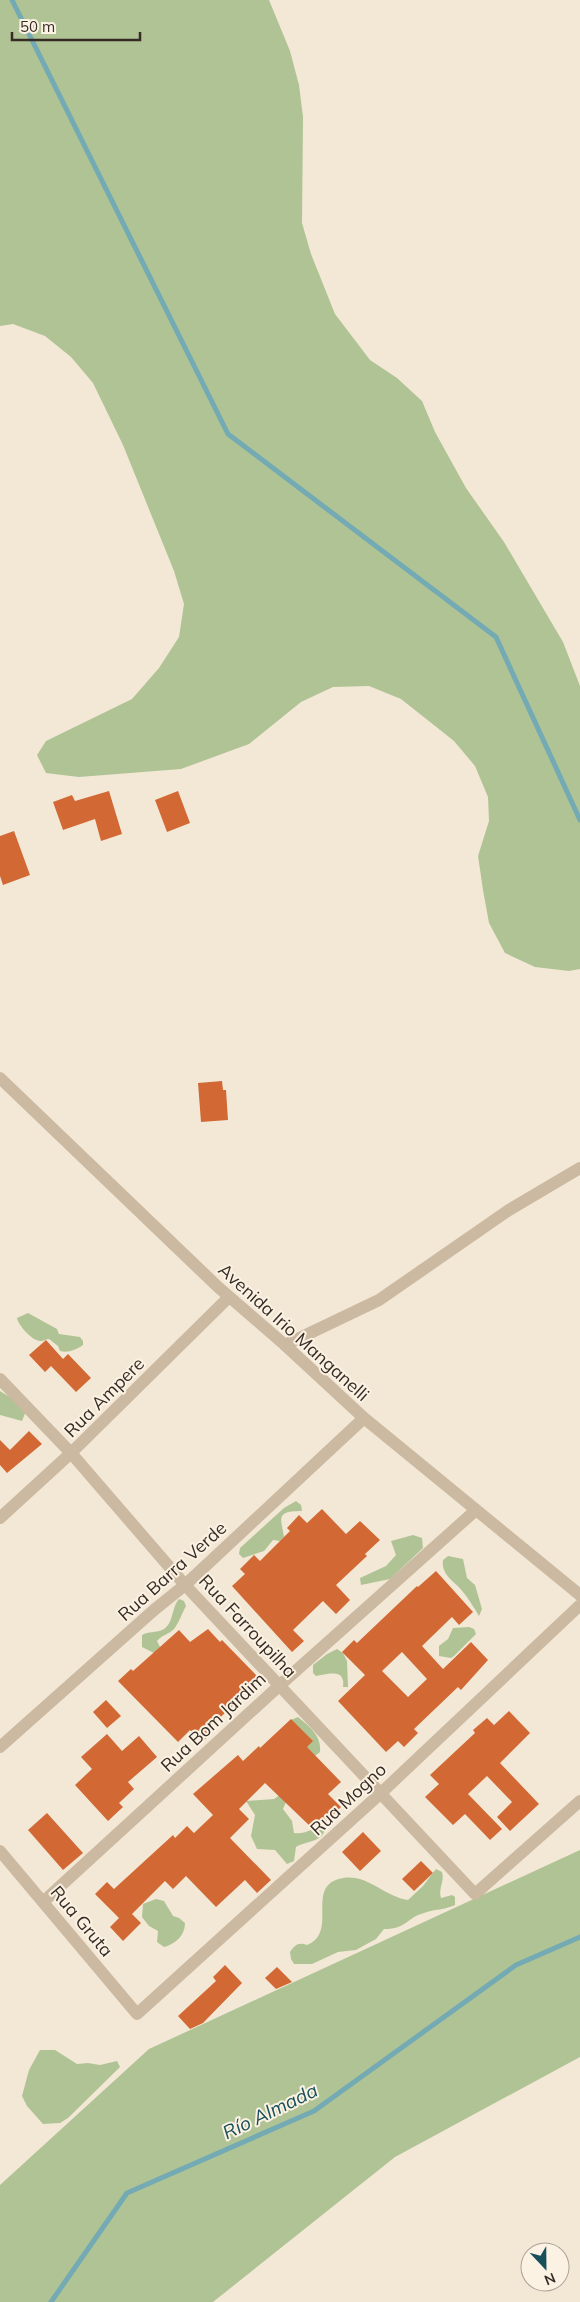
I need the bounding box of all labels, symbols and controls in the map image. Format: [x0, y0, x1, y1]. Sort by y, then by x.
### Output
scale bar [12, 10, 140, 42]
text: 50 m [20, 17, 55, 36]
street label: Avenida Irio Manganelli [214, 1258, 374, 1406]
street label: Rua Ampere [59, 1352, 149, 1442]
street label: Rua Barra Verde [113, 1516, 231, 1626]
street label: Rua Farroupilha [194, 1569, 302, 1683]
street label: Rua Bom Jardim [156, 1667, 270, 1777]
street label: Rua Mogno [305, 1758, 391, 1840]
street label: Rua Gruta [46, 1881, 118, 1961]
water label: Río Almada [219, 2078, 321, 2144]
north arrow [520, 2242, 570, 2292]
text: N [542, 2269, 558, 2289]

